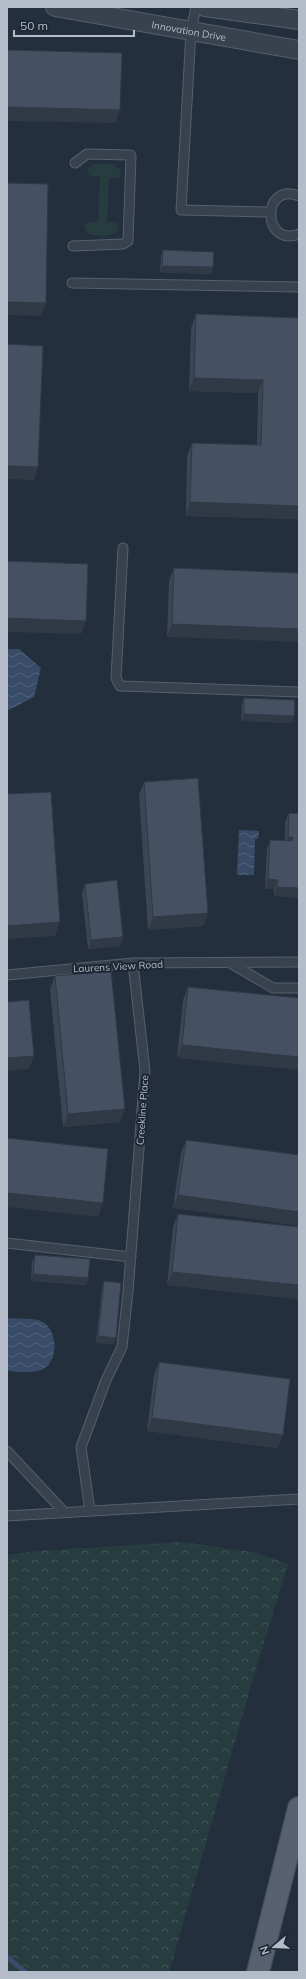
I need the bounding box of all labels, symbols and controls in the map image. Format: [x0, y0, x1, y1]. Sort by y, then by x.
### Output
scale bar [14, 12, 134, 38]
text: 50 m [20, 18, 48, 33]
street label: Innovation Drive [151, 18, 227, 44]
street label: Laurens View Road [73, 958, 163, 975]
street label: Creekline Place [134, 1075, 151, 1146]
north arrow [254, 1927, 294, 1967]
text: N [257, 1944, 273, 1956]

